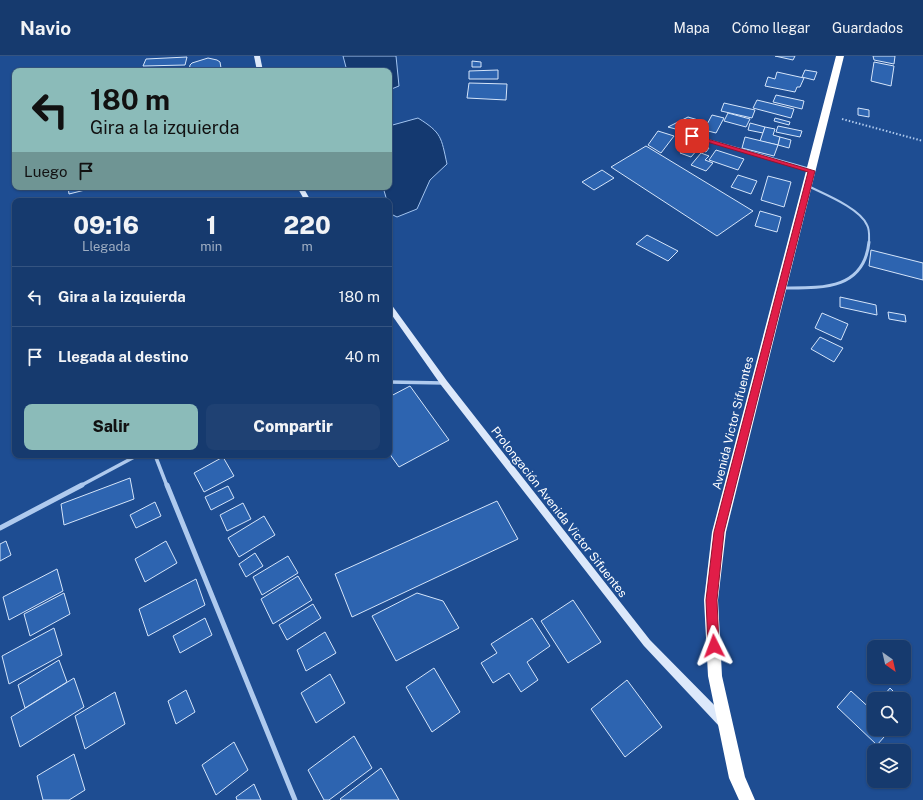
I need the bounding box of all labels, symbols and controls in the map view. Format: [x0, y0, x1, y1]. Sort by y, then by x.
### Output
text: Navio [20, 17, 71, 39]
text: Mapa [674, 20, 710, 36]
text: Cómo llegar [732, 20, 810, 36]
text: Guardados [832, 20, 903, 36]
text: 180 m [90, 83, 170, 116]
icon: left [24, 84, 76, 136]
text: Gira a la izquierda [90, 117, 239, 138]
pin [675, 119, 709, 153]
icon: arrive [681, 125, 703, 147]
icon: arrive [75, 160, 97, 182]
text: Luego [24, 163, 67, 180]
text: 09:16 [73, 211, 139, 239]
text: 1 [206, 211, 217, 239]
text: 220 [284, 211, 331, 239]
text: Llegada [82, 239, 130, 254]
text: min [200, 239, 222, 254]
text: m [302, 239, 313, 254]
icon: left [24, 286, 46, 308]
text: Gira a la izquierda [58, 288, 186, 305]
text: 180 m [338, 288, 380, 305]
icon: arrive [24, 346, 46, 368]
text: Llegada al destino [58, 348, 189, 365]
text: 40 m [345, 348, 380, 365]
street label: Avenida Victor Sifuentes [710, 355, 756, 491]
button: Salir [24, 404, 198, 450]
button: Compartir [206, 404, 380, 450]
street label: Prolongación Avenida Victor Sifuentes [488, 424, 630, 600]
position arrow [693, 625, 735, 667]
north arrow [867, 640, 911, 684]
map controls [867, 640, 911, 788]
button: search [867, 692, 911, 736]
button: layers [867, 744, 911, 788]

